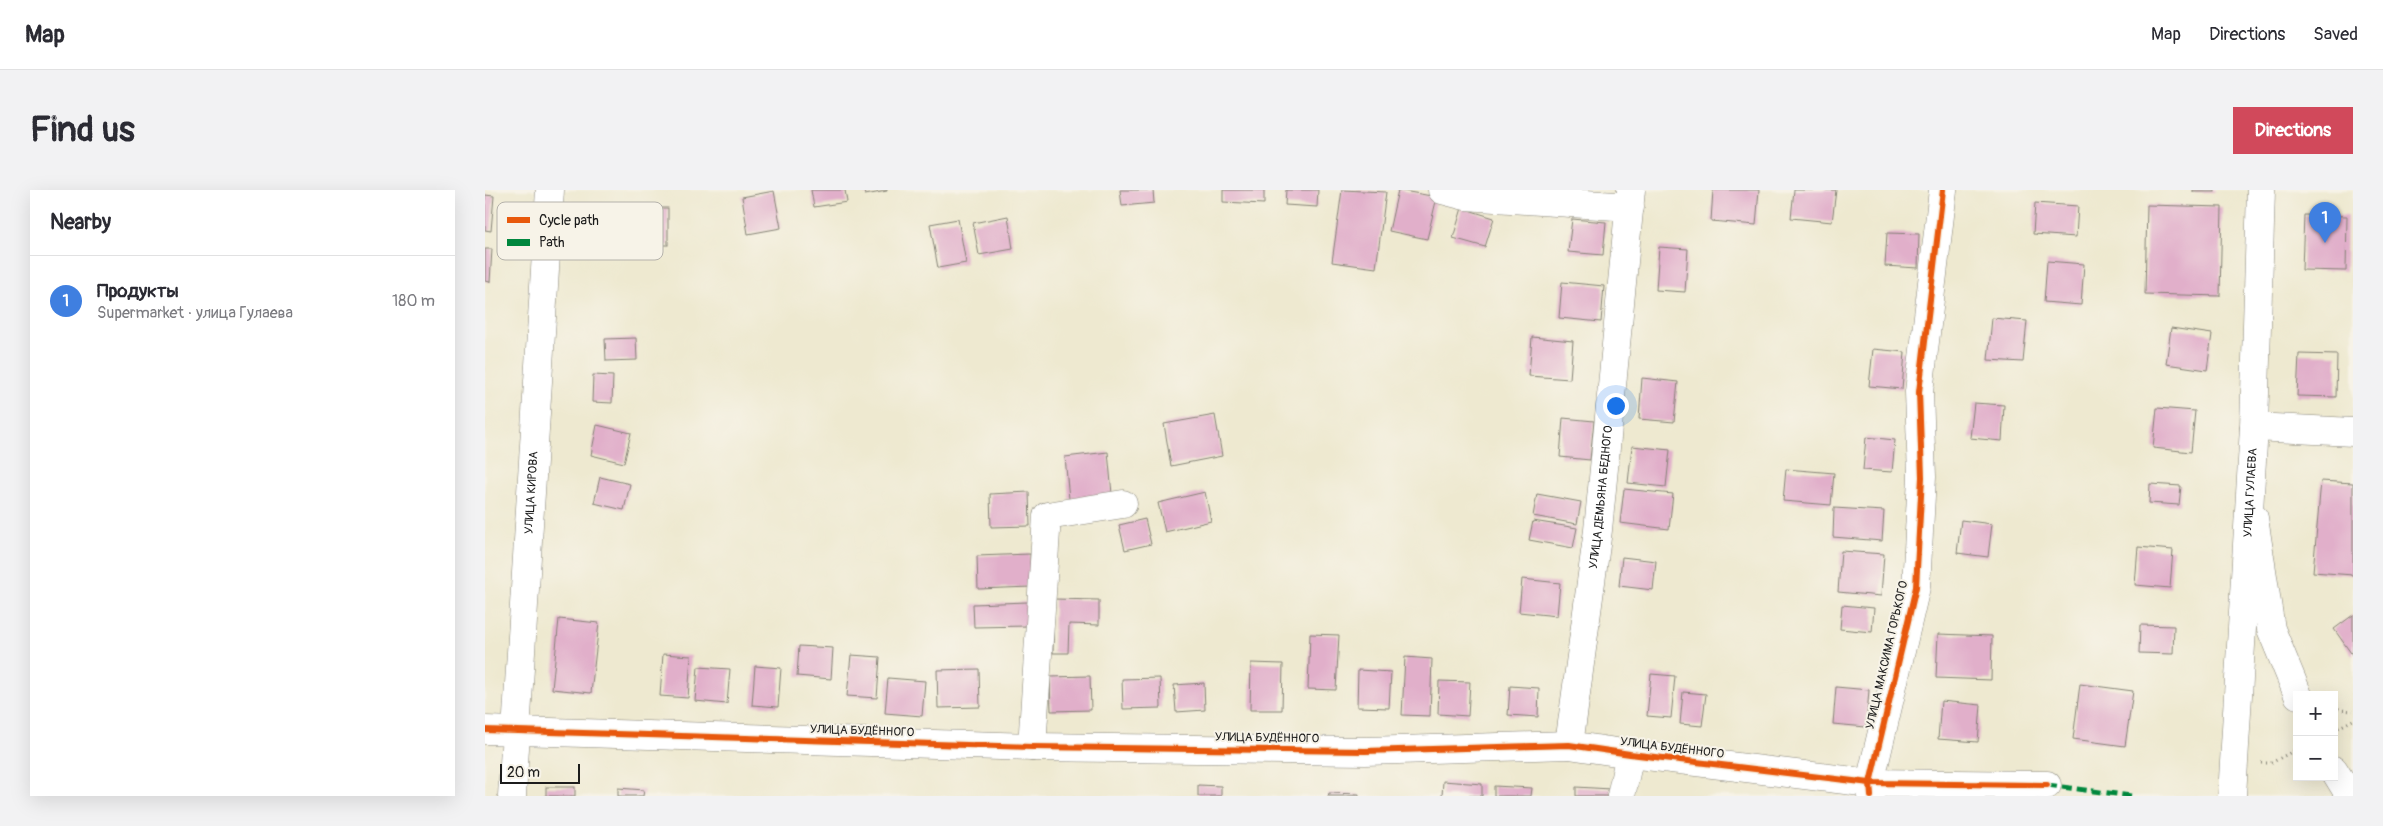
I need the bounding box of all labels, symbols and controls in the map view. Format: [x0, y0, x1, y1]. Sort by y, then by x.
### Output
text: Map [25, 20, 65, 49]
text: Map [2151, 23, 2181, 46]
text: Directions [2209, 23, 2285, 46]
text: Saved [2313, 23, 2358, 46]
button: Directions [2233, 107, 2353, 154]
text: Find us [30, 108, 135, 152]
legend [497, 202, 663, 260]
pin: 1 [2309, 202, 2341, 243]
text: Nearby [50, 209, 111, 236]
text: Cycle path [539, 212, 599, 229]
text: Path [539, 234, 564, 251]
text: Продукты [97, 279, 179, 303]
text: 1 [63, 291, 69, 311]
text: 180 m [392, 291, 435, 311]
text: Supermarket · улица Гулаева [97, 303, 293, 323]
your location [1603, 393, 1629, 419]
street label: УЛИЦА ДЕМЬЯНА БЕДНОГО [1585, 424, 1616, 570]
street label: УЛИЦА ГУЛАЕВА [2240, 447, 2260, 538]
street label: УЛИЦА КИРОВА [521, 451, 541, 534]
street label: УЛИЦА МАКСИМА ГОРЬКОГО [1863, 579, 1911, 731]
map controls [2293, 691, 2338, 781]
button: + [2293, 691, 2338, 736]
street label: УЛИЦА БУДЁННОГО [809, 721, 915, 740]
street label: УЛИЦА БУДЁННОГО [1215, 729, 1320, 746]
street label: УЛИЦА БУДЁННОГО [1619, 733, 1725, 762]
button: − [2293, 736, 2338, 781]
scale bar [500, 761, 580, 784]
text: 20 m [507, 764, 540, 781]

